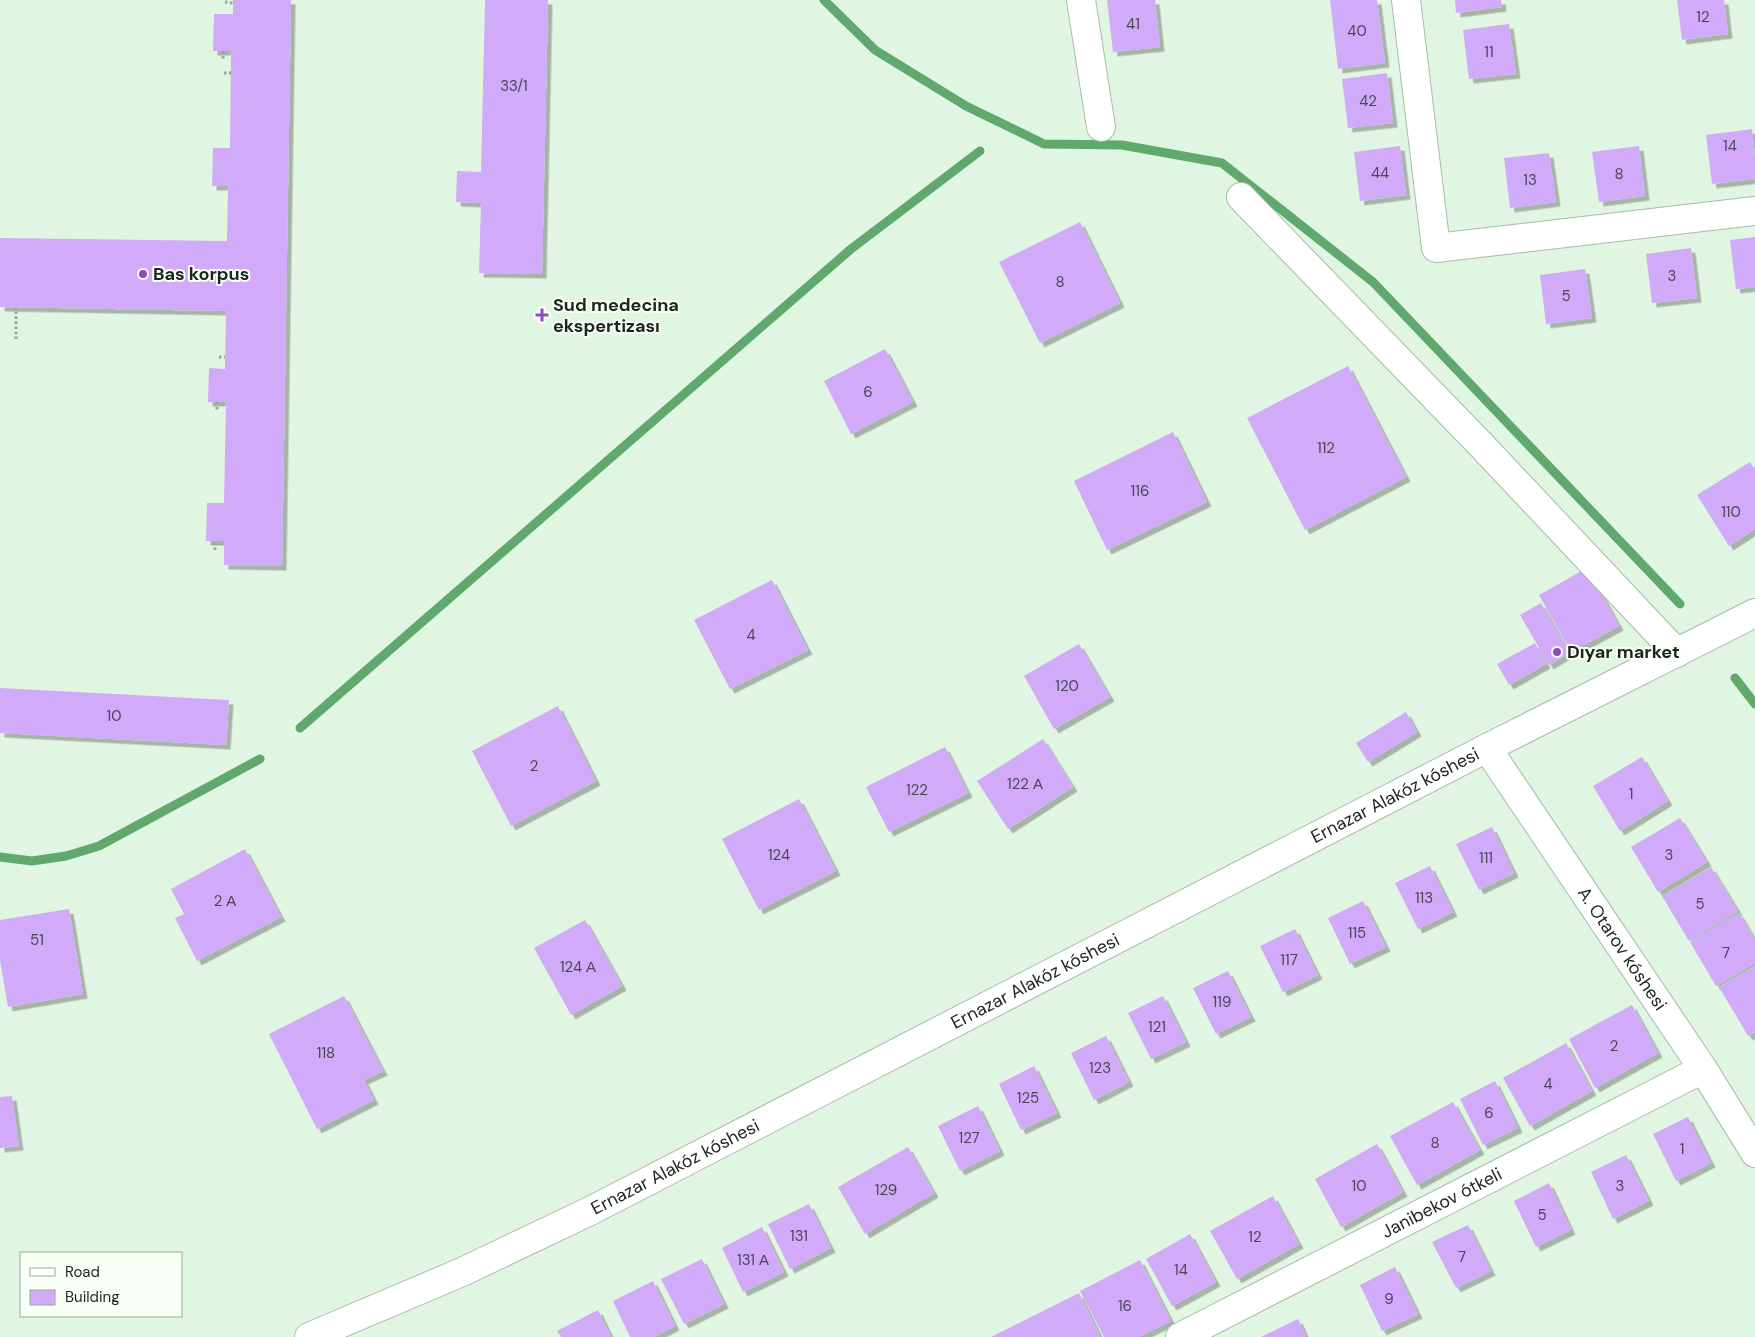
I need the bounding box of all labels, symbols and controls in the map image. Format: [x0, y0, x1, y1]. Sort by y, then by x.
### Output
house number: 12 [1696, 7, 1710, 27]
house number: 41 [1126, 14, 1140, 34]
house number: 40 [1347, 21, 1367, 41]
house number: 11 [1484, 42, 1494, 62]
house number: 33/1 [500, 76, 528, 96]
house number: 42 [1359, 91, 1377, 111]
house number: 14 [1723, 136, 1737, 156]
house number: 44 [1371, 163, 1389, 183]
house number: 8 [1614, 164, 1624, 184]
house number: 13 [1523, 170, 1537, 190]
place label: Bas korpus [153, 262, 249, 286]
house number: 3 [1668, 266, 1676, 286]
marker: Bas korpus [137, 268, 149, 280]
house number: 8 [1055, 272, 1065, 292]
house number: 5 [1561, 286, 1571, 306]
place label: Sud medecina ekspertizası [553, 293, 679, 338]
marker: Sud medecina ekspertizası [535, 308, 549, 322]
house number: 6 [863, 382, 873, 402]
house number: 112 [1317, 438, 1335, 458]
house number: 116 [1131, 481, 1149, 501]
house number: 110 [1721, 502, 1741, 522]
house number: 4 [746, 625, 756, 645]
place label: Dıyar market [1567, 640, 1680, 664]
marker: Dıyar market [1551, 646, 1563, 658]
house number: 120 [1055, 676, 1079, 696]
house number: 10 [107, 706, 121, 726]
street label: Ernazar Alakóz kóshesi [1307, 742, 1483, 849]
house number: 2 [530, 756, 538, 776]
house number: 122 А [1007, 774, 1043, 794]
house number: 122 [906, 780, 928, 800]
house number: 1 [1629, 784, 1633, 804]
house number: 124 [768, 845, 790, 865]
house number: 3 [1665, 845, 1673, 865]
house number: 111 [1479, 848, 1493, 868]
street label: A. Otarov kóshesi [1572, 882, 1672, 1015]
house number: 113 [1415, 888, 1433, 908]
house number: 2 А [214, 891, 236, 911]
house number: 5 [1695, 894, 1705, 914]
house number: 115 [1348, 923, 1366, 943]
street label: Ernazar Alakóz kóshesi [947, 928, 1124, 1035]
house number: 51 [30, 930, 44, 950]
house number: 7 [1722, 943, 1730, 963]
house number: 117 [1280, 950, 1298, 970]
house number: 124 А [560, 957, 596, 977]
house number: 119 [1213, 992, 1231, 1012]
house number: 121 [1148, 1017, 1166, 1037]
house number: 2 [1610, 1036, 1618, 1056]
house number: 118 [317, 1043, 335, 1063]
house number: 123 [1089, 1058, 1111, 1078]
house number: 4 [1543, 1074, 1553, 1094]
house number: 125 [1017, 1088, 1039, 1108]
house number: 6 [1484, 1103, 1494, 1123]
street label: Ernazar Alakóz kóshesi [587, 1114, 764, 1220]
house number: 127 [958, 1128, 980, 1148]
house number: 8 [1430, 1133, 1440, 1153]
house number: 1 [1680, 1139, 1684, 1159]
street label: Janibekov ótkeli [1377, 1162, 1506, 1244]
house number: 10 [1352, 1176, 1366, 1196]
house number: 3 [1616, 1176, 1624, 1196]
house number: 129 [875, 1180, 897, 1200]
house number: 5 [1537, 1205, 1547, 1225]
house number: 131 [790, 1226, 808, 1246]
house number: 12 [1248, 1227, 1262, 1247]
house number: 7 [1458, 1247, 1466, 1267]
house number: 131 А [737, 1250, 769, 1270]
legend [20, 1252, 182, 1317]
house number: 14 [1174, 1260, 1188, 1280]
text: Road [65, 1262, 100, 1282]
text: Building [65, 1287, 120, 1307]
house number: 9 [1384, 1289, 1394, 1309]
house number: 16 [1118, 1296, 1132, 1316]

